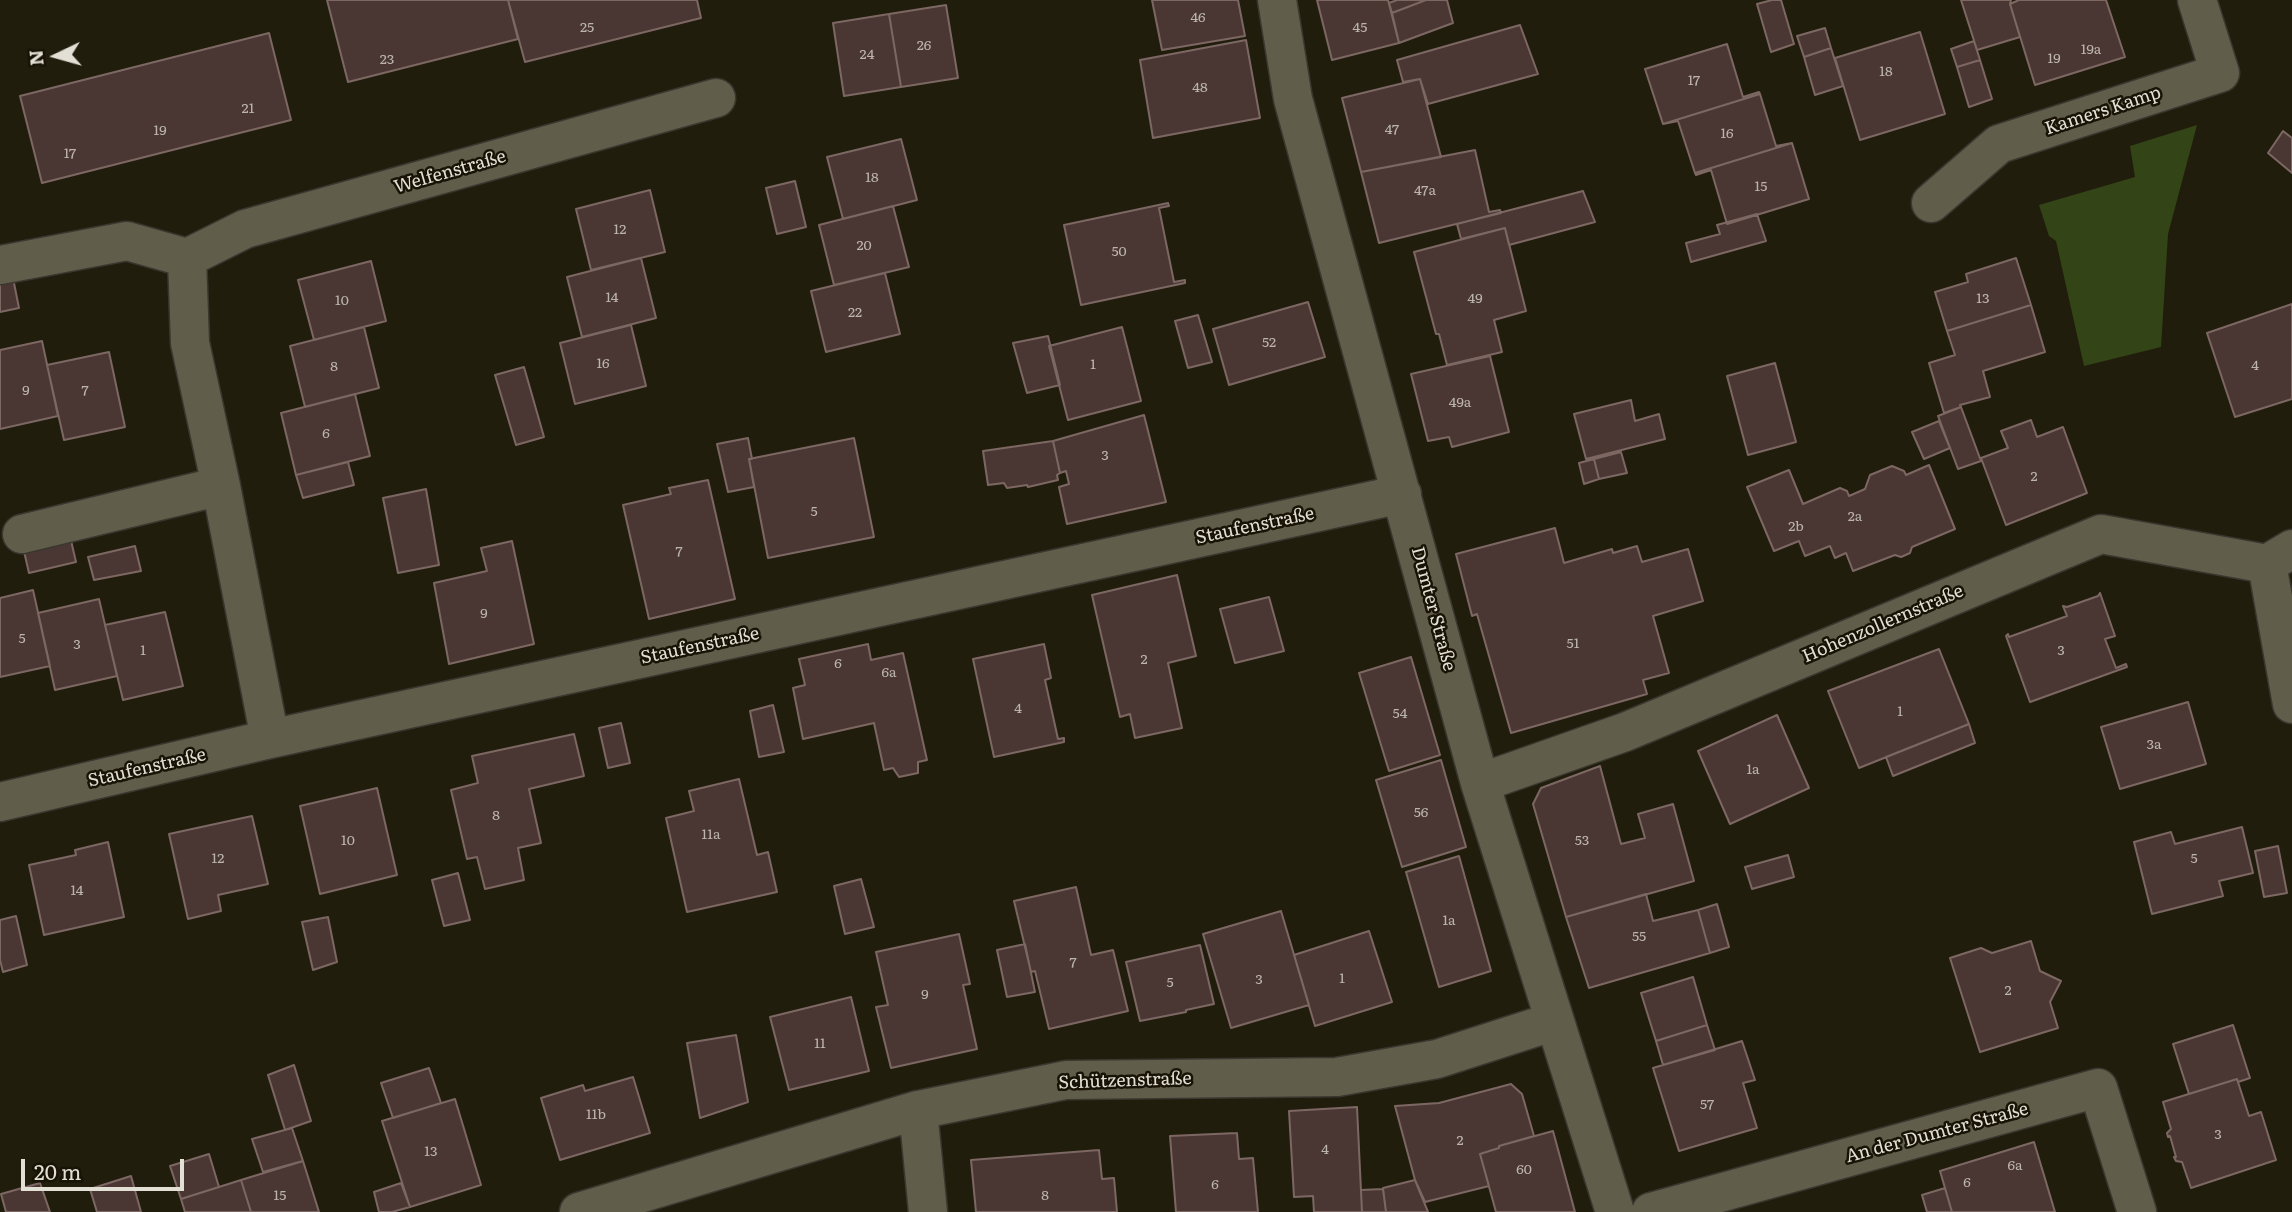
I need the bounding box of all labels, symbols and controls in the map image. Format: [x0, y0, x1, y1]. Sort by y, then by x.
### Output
house number: 46 [1190, 10, 1206, 26]
house number: 25 [580, 20, 594, 36]
house number: 45 [1353, 20, 1367, 36]
north arrow [21, 21, 91, 91]
house number: 26 [917, 38, 931, 54]
house number: 19a [2081, 42, 2101, 58]
house number: 24 [860, 47, 874, 63]
text: N [20, 49, 50, 67]
house number: 19 [2047, 51, 2061, 67]
house number: 23 [380, 52, 394, 68]
house number: 18 [1879, 64, 1893, 80]
house number: 17 [1688, 73, 1700, 89]
house number: 48 [1192, 80, 1208, 96]
street label: Kamers Kamp [2042, 82, 2164, 140]
house number: 21 [242, 101, 254, 117]
house number: 47 [1385, 122, 1399, 138]
house number: 19 [153, 123, 167, 139]
house number: 16 [1720, 126, 1734, 142]
house number: 17 [64, 146, 76, 162]
street label: Welfenstraße [392, 146, 508, 198]
house number: 18 [865, 170, 879, 186]
house number: 15 [1755, 179, 1767, 195]
house number: 47a [1414, 183, 1436, 199]
house number: 12 [614, 222, 626, 238]
house number: 20 [856, 238, 872, 254]
house number: 50 [1111, 244, 1127, 260]
house number: 14 [606, 290, 618, 306]
house number: 49 [1467, 291, 1483, 307]
house number: 13 [1976, 291, 1990, 307]
house number: 10 [335, 293, 349, 309]
house number: 22 [848, 305, 862, 321]
house number: 52 [1262, 335, 1276, 351]
house number: 16 [596, 356, 610, 372]
house number: 1 [1090, 357, 1096, 373]
house number: 4 [2251, 358, 2259, 374]
house number: 8 [330, 359, 338, 375]
house number: 9 [22, 383, 30, 399]
house number: 7 [81, 383, 89, 399]
house number: 49a [1449, 395, 1471, 411]
house number: 6 [322, 426, 330, 442]
house number: 3 [1101, 448, 1109, 464]
house number: 2 [2030, 469, 2038, 485]
street label: Staufenstraße [1194, 503, 1316, 549]
house number: 5 [810, 504, 818, 520]
house number: 2a [1848, 509, 1862, 525]
house number: 2b [1788, 519, 1804, 535]
house number: 7 [675, 544, 683, 560]
street label: Dumter Straße [1406, 544, 1460, 674]
street label: Hohenzollernstraße [1799, 580, 1967, 668]
house number: 9 [480, 606, 488, 622]
street label: Staufenstraße [639, 623, 761, 669]
house number: 5 [18, 631, 26, 647]
house number: 51 [1567, 636, 1579, 652]
house number: 3 [73, 637, 81, 653]
house number: 1 [140, 643, 146, 659]
house number: 3 [2057, 643, 2065, 659]
house number: 2 [1140, 652, 1148, 668]
house number: 6 [834, 656, 842, 672]
house number: 6a [881, 665, 897, 681]
house number: 4 [1014, 701, 1022, 717]
house number: 1 [1897, 704, 1903, 720]
house number: 54 [1393, 706, 1407, 722]
house number: 3a [2146, 737, 2162, 753]
street label: Staufenstraße [86, 744, 208, 792]
house number: 1a [1746, 762, 1760, 778]
house number: 56 [1414, 805, 1428, 821]
house number: 8 [492, 808, 500, 824]
house number: 11a [702, 827, 720, 843]
house number: 10 [341, 833, 355, 849]
house number: 53 [1575, 833, 1589, 849]
house number: 12 [212, 851, 224, 867]
house number: 5 [2190, 851, 2198, 867]
house number: 14 [71, 883, 83, 899]
house number: 1a [1442, 913, 1456, 929]
house number: 55 [1632, 929, 1646, 945]
house number: 7 [1069, 955, 1077, 971]
house number: 1 [1339, 971, 1345, 987]
house number: 3 [1255, 972, 1263, 988]
house number: 5 [1166, 975, 1174, 991]
house number: 2 [2004, 983, 2012, 999]
house number: 9 [921, 987, 929, 1003]
house number: 11 [814, 1036, 826, 1052]
street label: Schützenstraße [1058, 1068, 1192, 1094]
house number: 57 [1700, 1097, 1714, 1113]
street label: An der Dumter Straße [1843, 1098, 2031, 1168]
house number: 11b [586, 1107, 606, 1123]
house number: 3 [2214, 1127, 2222, 1143]
house number: 2 [1456, 1133, 1464, 1149]
house number: 4 [1321, 1142, 1329, 1158]
house number: 13 [424, 1144, 438, 1160]
scale bar [24, 1146, 187, 1190]
text: 20 m [34, 1155, 81, 1186]
house number: 6a [2007, 1158, 2023, 1174]
house number: 60 [1516, 1162, 1532, 1178]
house number: 6 [1963, 1175, 1971, 1191]
house number: 6 [1211, 1177, 1219, 1193]
house number: 15 [274, 1188, 286, 1204]
house number: 8 [1041, 1188, 1049, 1204]

